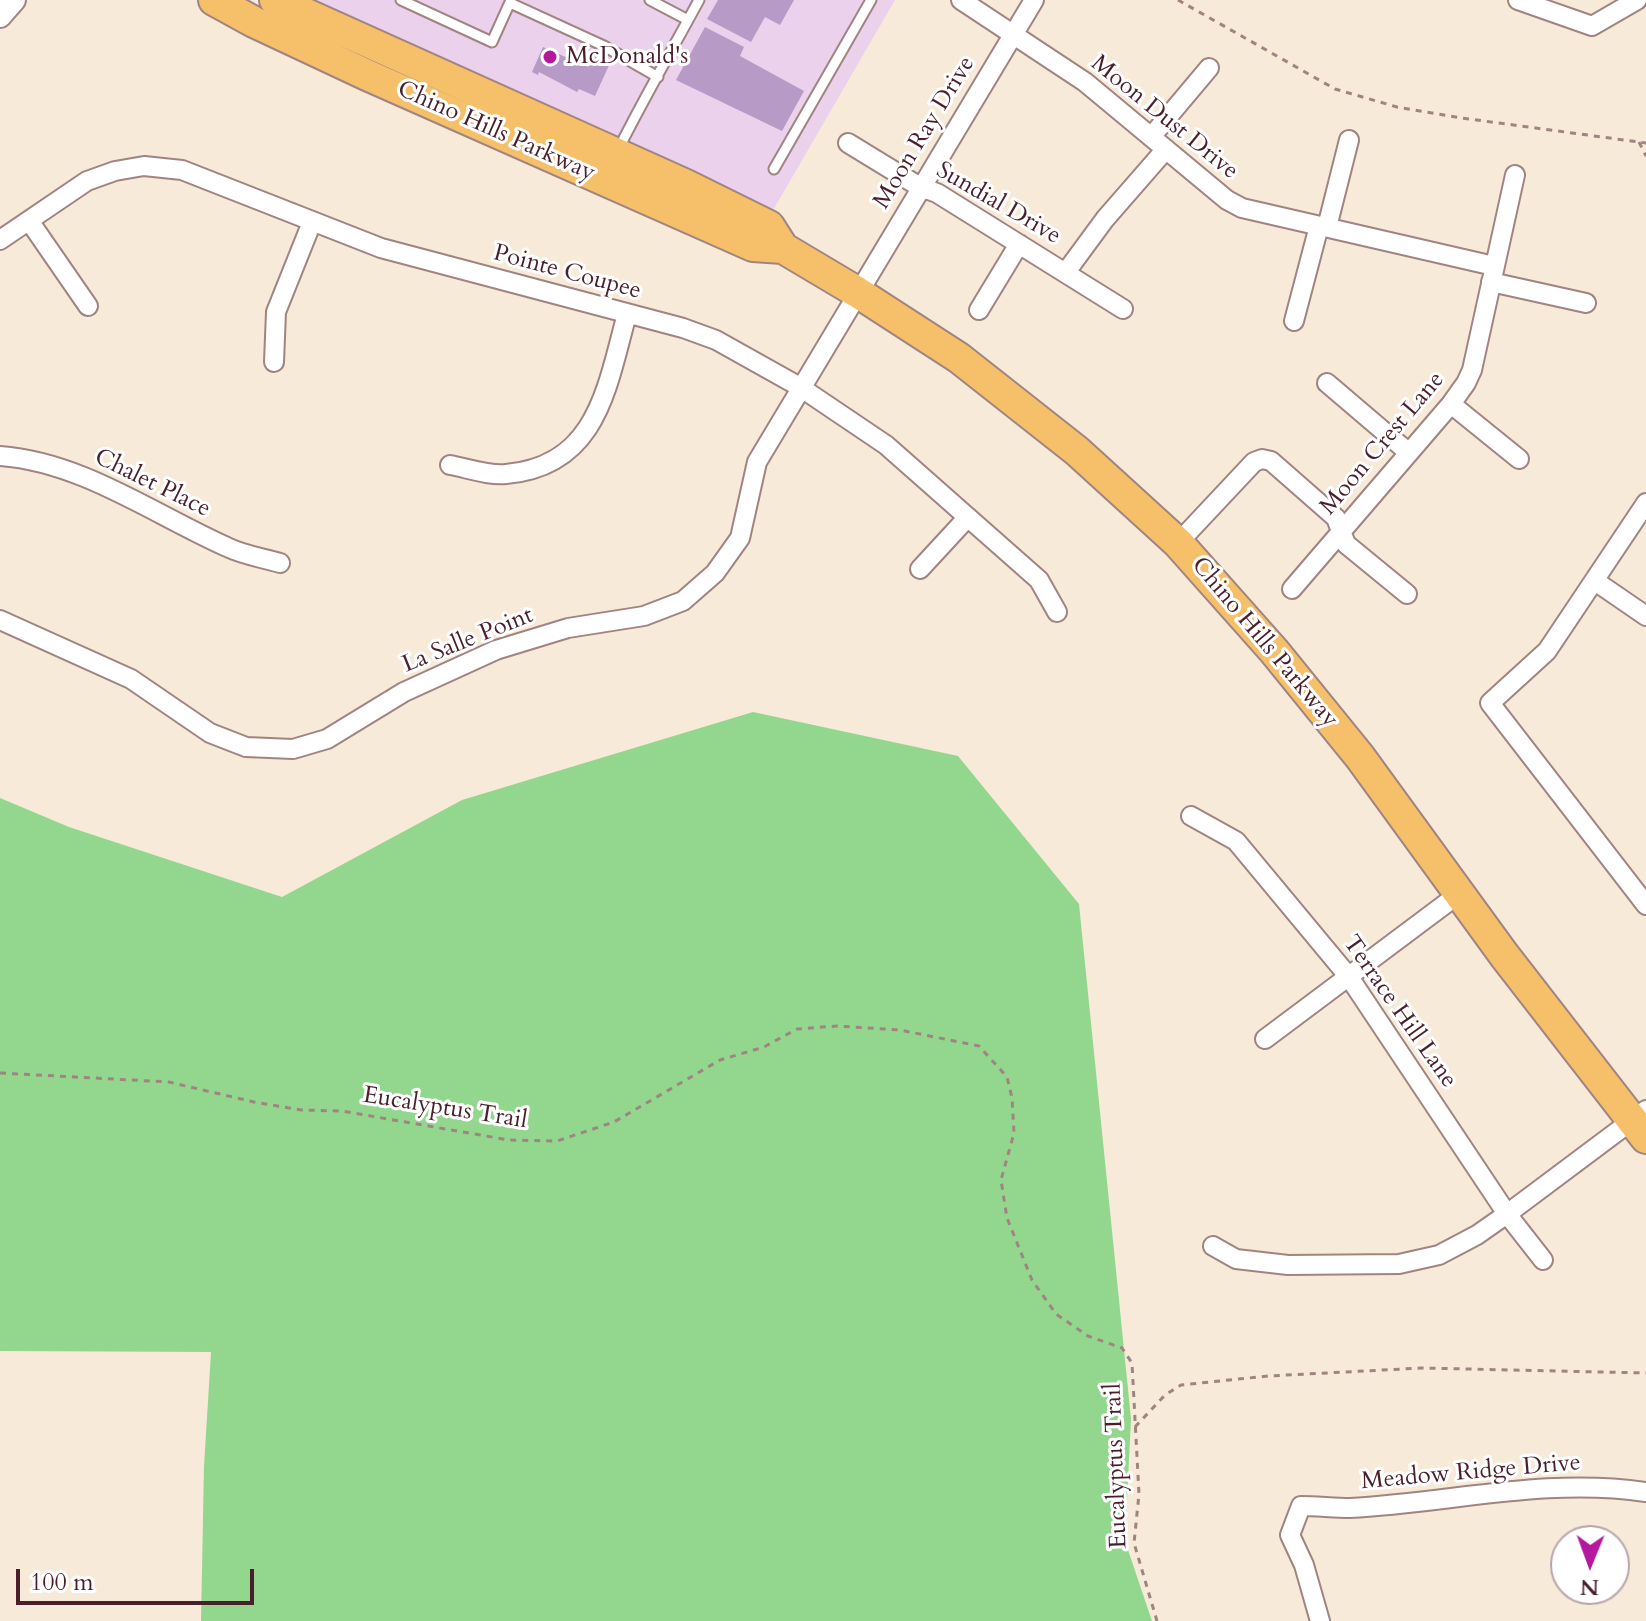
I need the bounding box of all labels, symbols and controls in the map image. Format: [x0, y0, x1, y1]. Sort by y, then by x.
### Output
place label: McDonald's [566, 43, 688, 71]
marker: McDonald's [541, 48, 559, 66]
street label: Moon Dust Drive [1084, 50, 1244, 186]
street label: Moon Ray Drive [868, 52, 982, 214]
street label: Chino Hills Parkway [393, 75, 599, 189]
street label: Sundial Drive [930, 157, 1066, 251]
street label: Pointe Coupee [490, 239, 644, 307]
street label: Moon Crest Lane [1315, 367, 1451, 521]
street label: Chalet Place [89, 444, 215, 524]
street label: Chino Hills Parkway [1184, 552, 1344, 734]
street label: La Salle Point [398, 602, 538, 680]
street label: Terrace Hill Lane [1336, 930, 1462, 1094]
street label: Eucalyptus Trail [361, 1082, 529, 1136]
street label: Eucalyptus Trail [1100, 1383, 1134, 1549]
street label: Meadow Ridge Drive [1360, 1449, 1582, 1497]
north arrow [1550, 1525, 1630, 1605]
scale bar [20, 1553, 258, 1603]
text: 100 m [30, 1566, 94, 1599]
text: N [1580, 1572, 1599, 1602]

